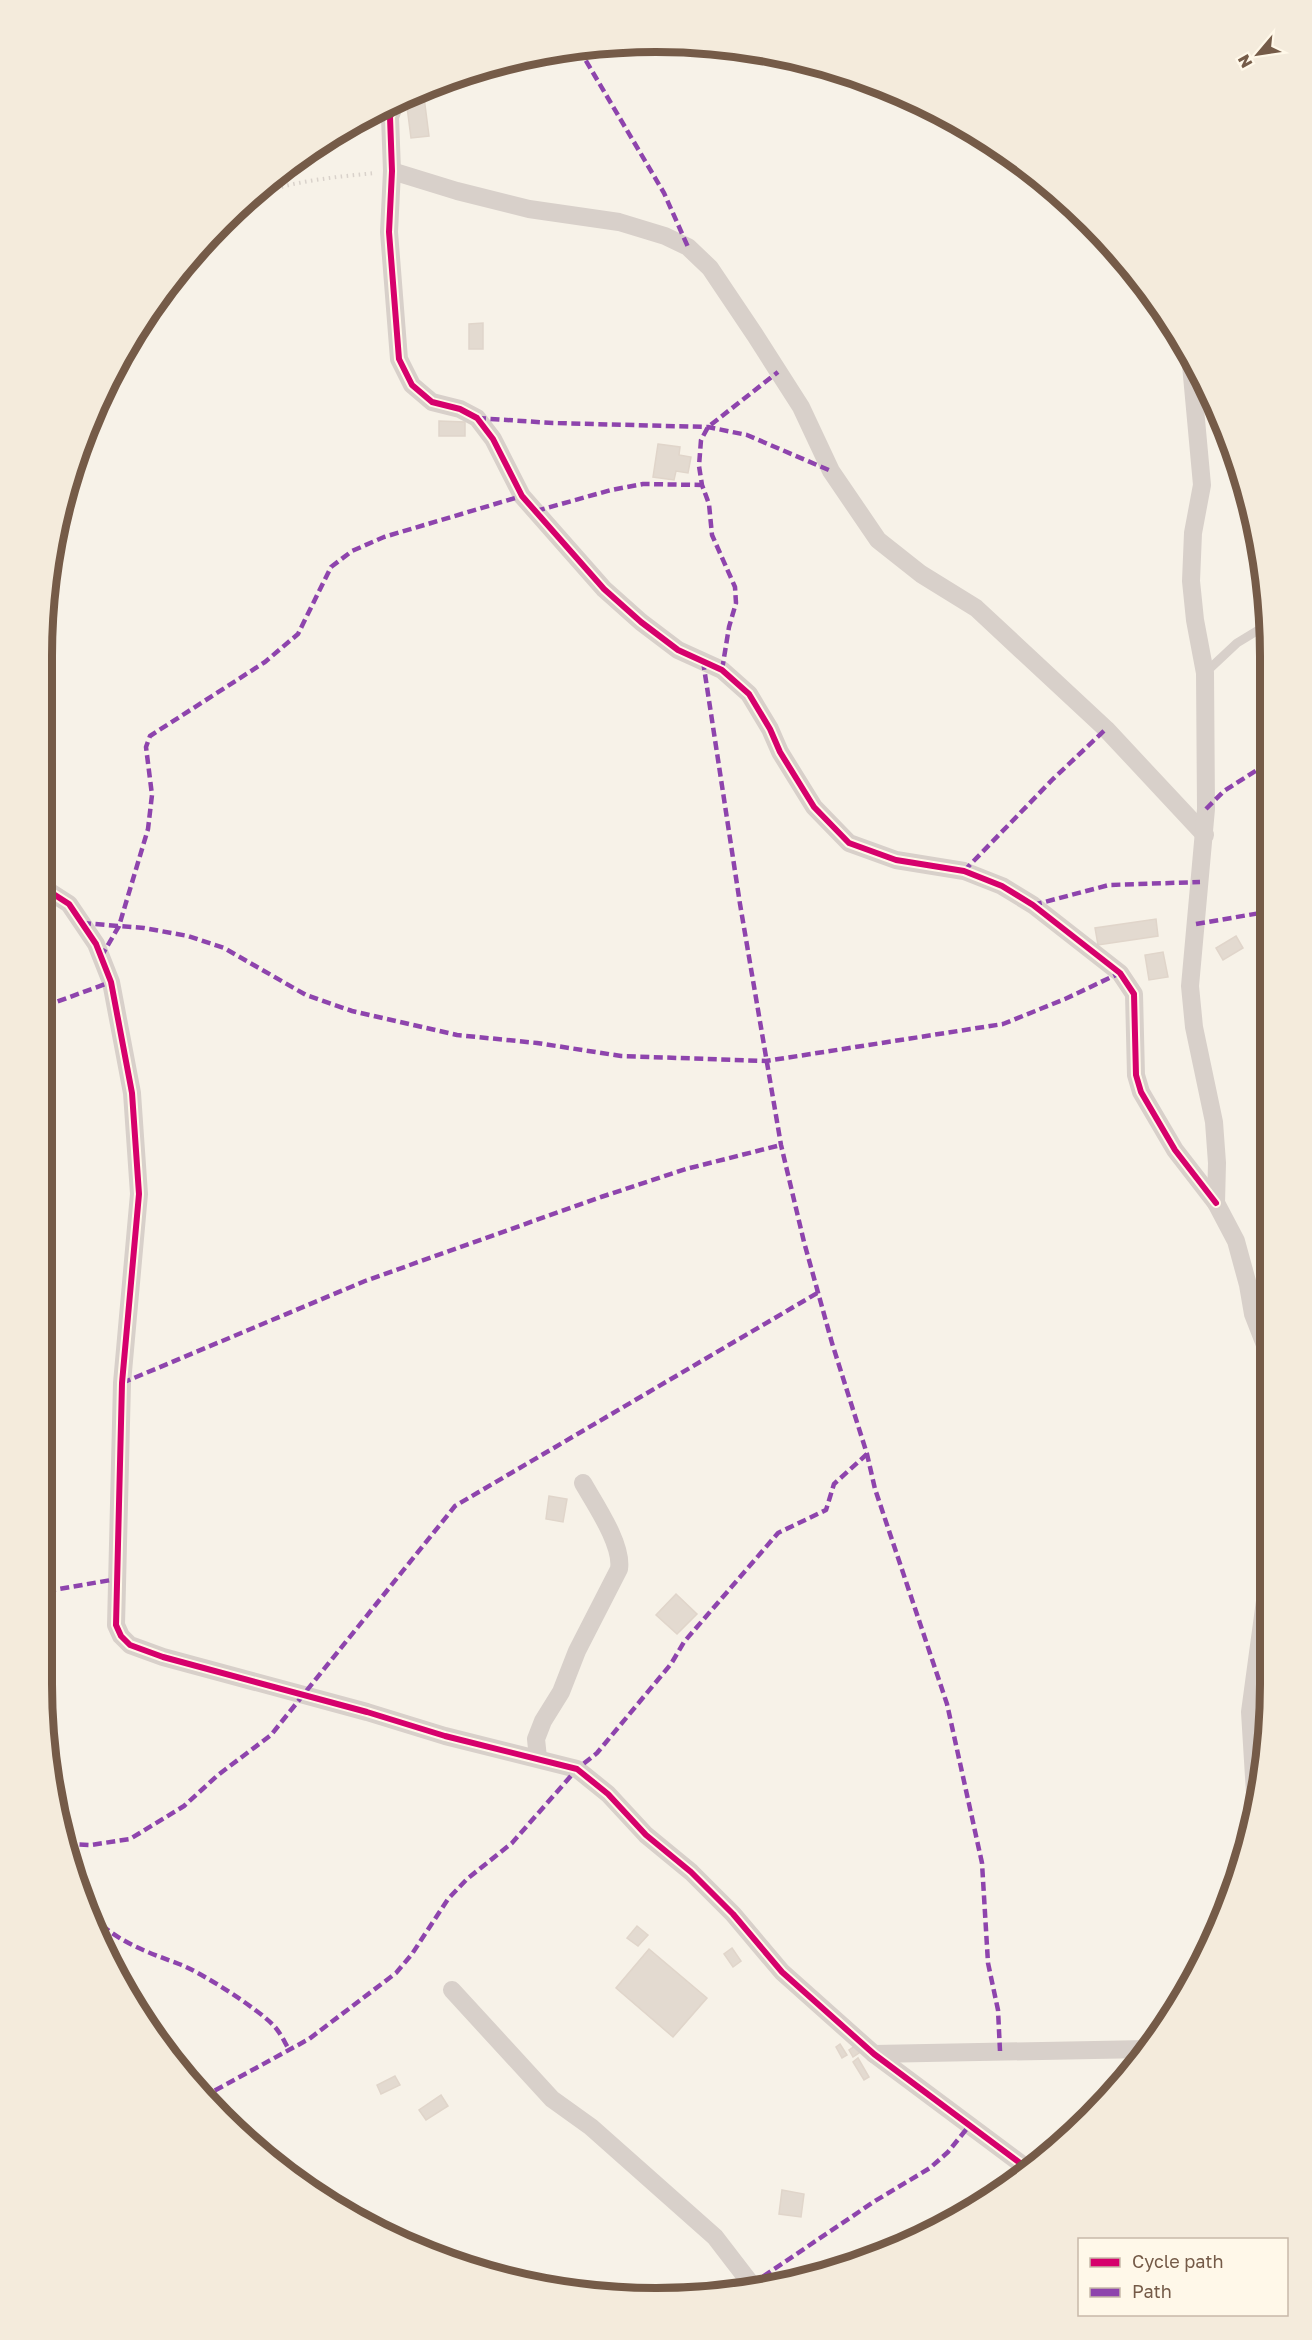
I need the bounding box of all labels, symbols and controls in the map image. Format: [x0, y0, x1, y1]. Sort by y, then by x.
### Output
north arrow [1228, 24, 1288, 84]
text: N [1233, 51, 1257, 71]
legend [1078, 2238, 1288, 2316]
text: Cycle path [1132, 2250, 1224, 2272]
text: Path [1132, 2280, 1172, 2302]

